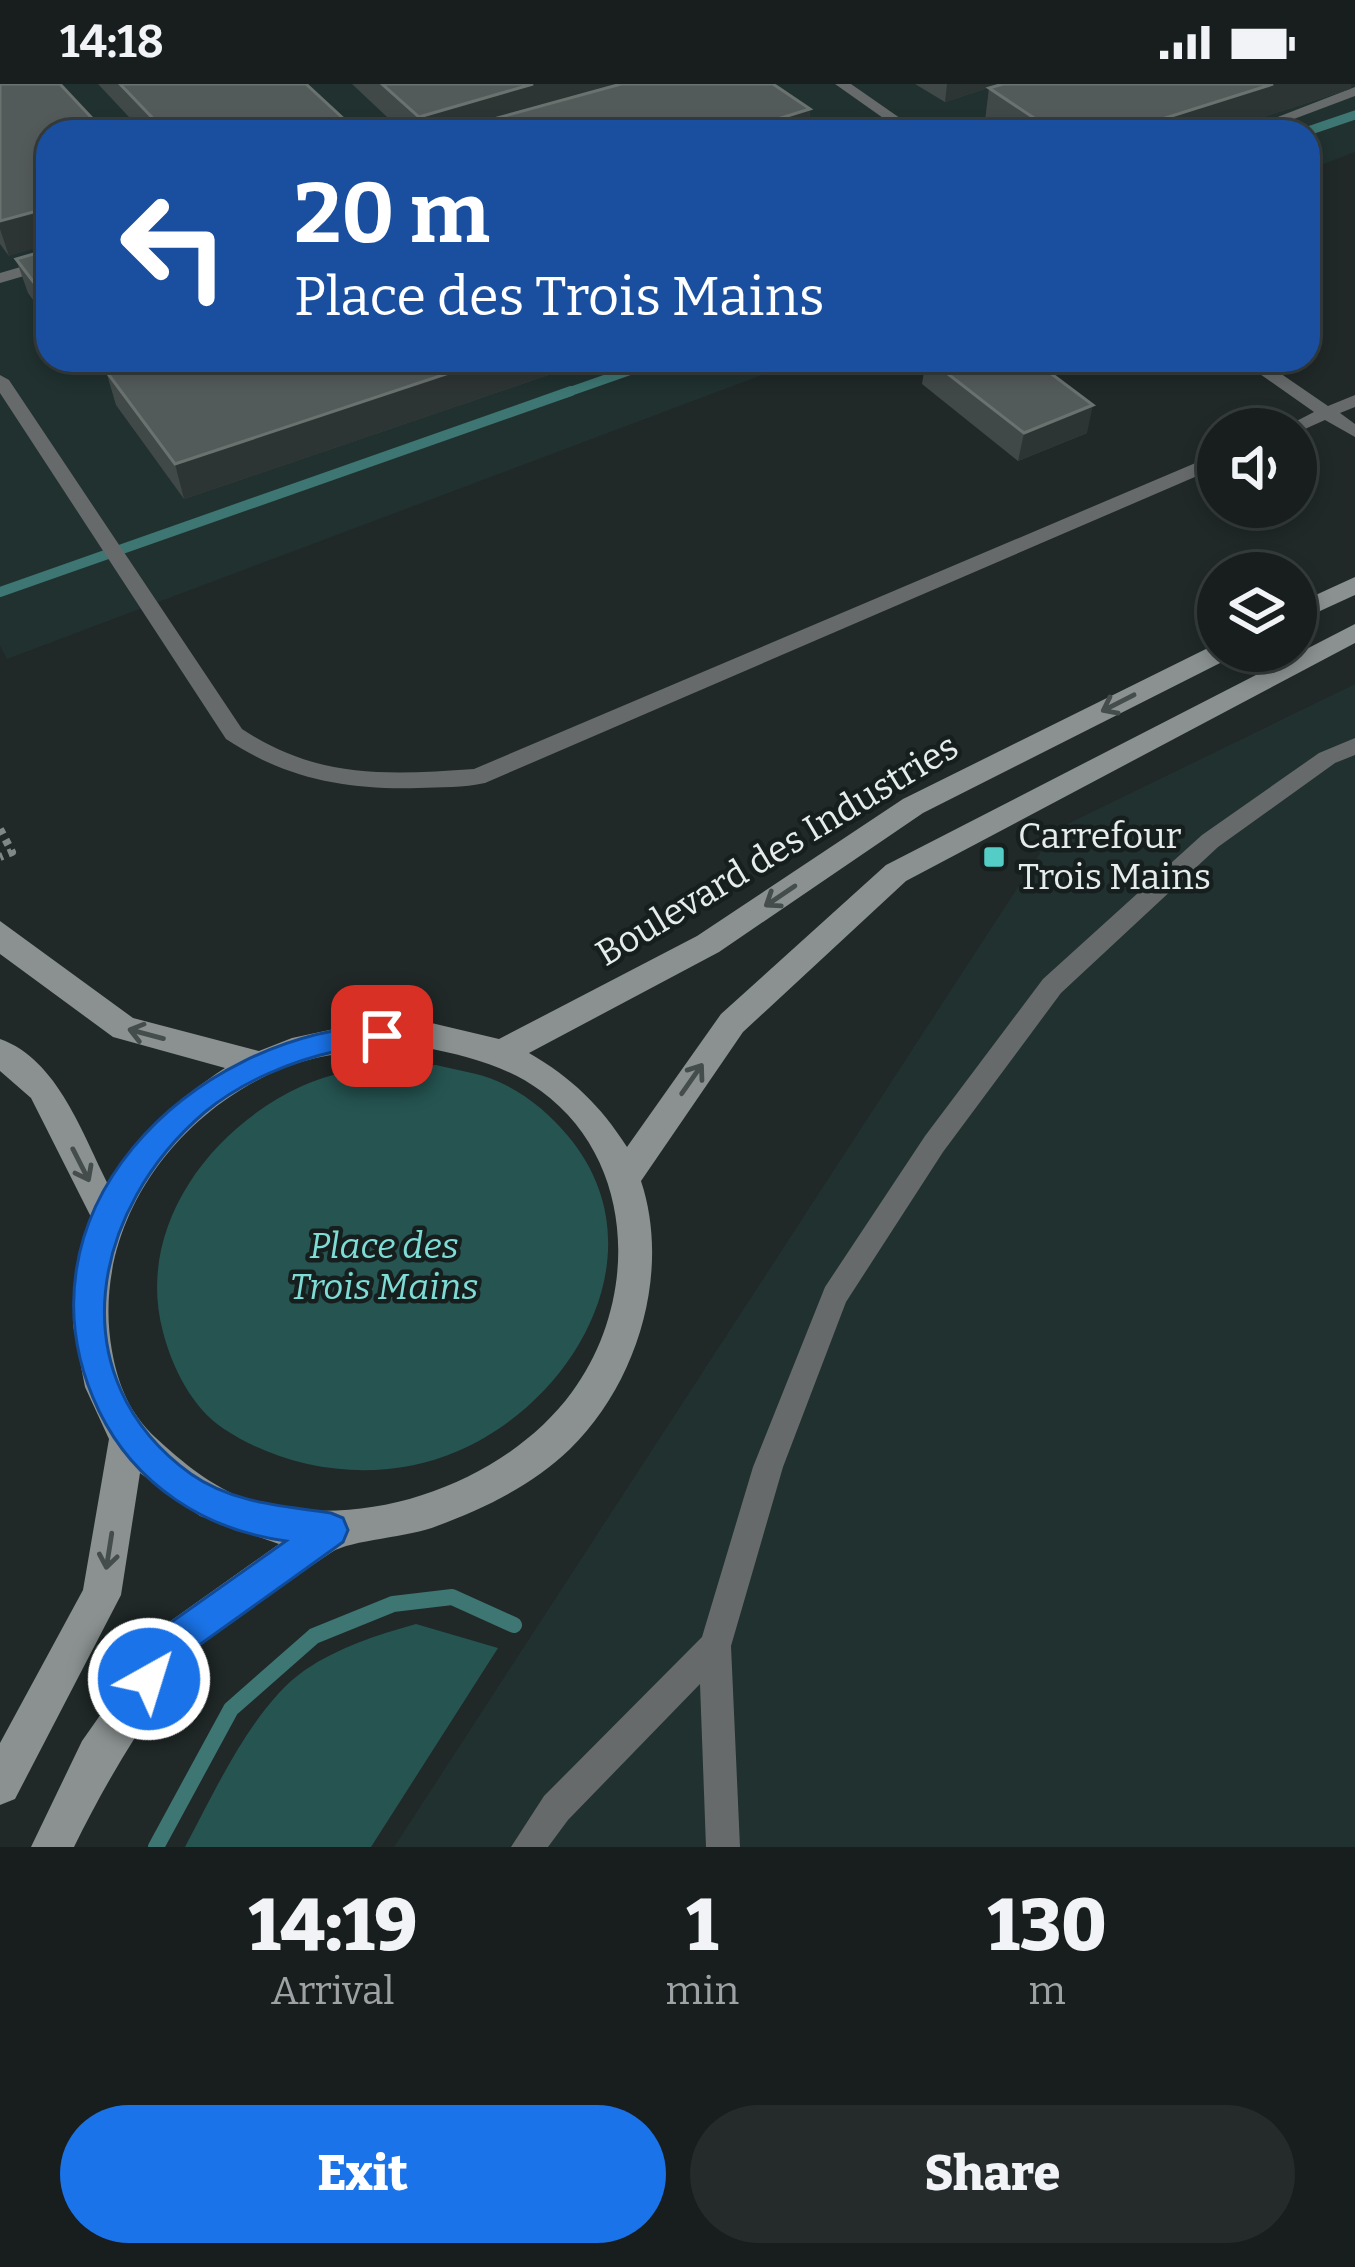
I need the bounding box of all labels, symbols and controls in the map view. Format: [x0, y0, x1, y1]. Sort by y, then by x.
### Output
text: 14:18 [60, 15, 164, 69]
text: 20 m [294, 163, 490, 264]
icon: left [96, 168, 252, 324]
text: Place des Trois Mains [294, 265, 825, 329]
map controls [1197, 408, 1317, 672]
button: sound [1197, 408, 1317, 528]
button: layers [1197, 552, 1317, 672]
one-way arrow [1101, 693, 1136, 716]
street label: Boulevard des Industries [588, 724, 966, 976]
place label: Carrefour Trois Mains [1018, 814, 1211, 899]
marker: Carrefour Trois Mains [981, 844, 1007, 870]
one-way arrow [764, 883, 797, 908]
pin [331, 985, 433, 1087]
icon: arrive [349, 1003, 415, 1069]
one-way arrow [127, 1021, 165, 1043]
one-way arrow [679, 1063, 704, 1097]
one-way arrow [70, 1146, 93, 1182]
park label: Place des Trois Mains [290, 1224, 478, 1309]
one-way arrow [96, 1530, 119, 1569]
position arrow [86, 1616, 212, 1742]
text: 14:19 [248, 1883, 417, 1969]
text: 1 [686, 1883, 718, 1969]
text: 130 [987, 1883, 1107, 1969]
text: Arrival [271, 1968, 395, 2014]
text: min [666, 1968, 739, 2014]
text: m [1028, 1968, 1066, 2014]
button: Exit [60, 2105, 666, 2243]
button: Share [690, 2105, 1295, 2243]

